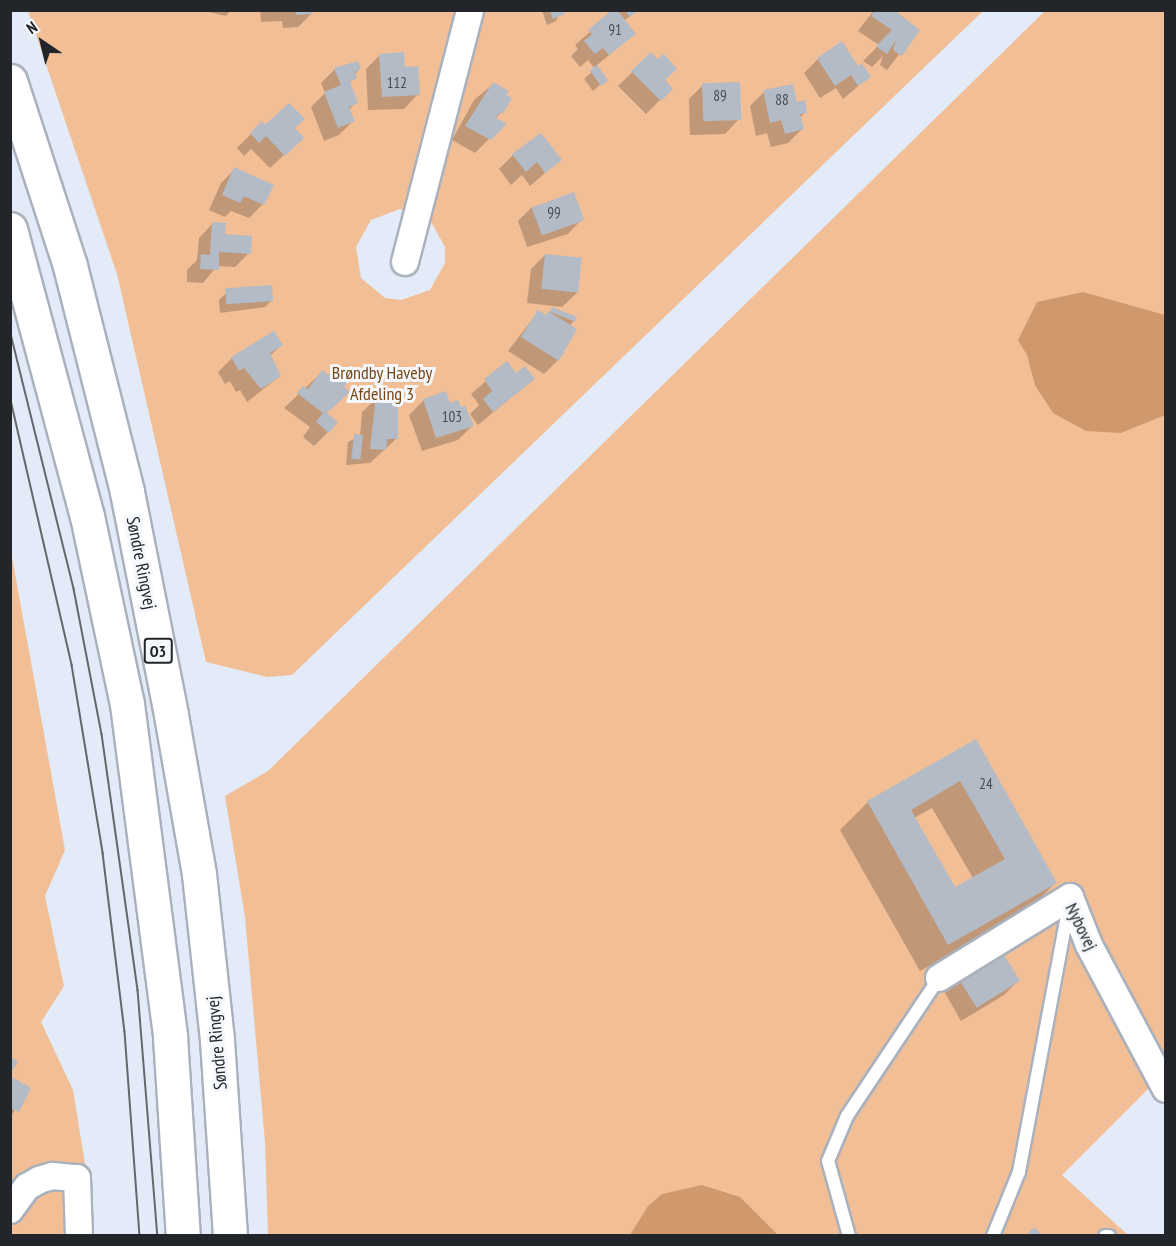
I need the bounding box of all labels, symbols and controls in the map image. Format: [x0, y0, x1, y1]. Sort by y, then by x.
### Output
north arrow [12, 12, 72, 72]
text: N [22, 17, 41, 38]
house number: 91 [608, 21, 622, 39]
house number: 112 [387, 74, 407, 92]
house number: 89 [713, 87, 727, 105]
house number: 88 [775, 91, 789, 109]
house number: 99 [547, 204, 561, 222]
park label: Brøndby Haveby Afdeling 3 [332, 363, 432, 406]
house number: 103 [442, 408, 462, 426]
street label: Søndre Ringvej [121, 515, 161, 611]
road number: O3 [143, 638, 173, 664]
house number: 24 [979, 775, 993, 793]
street label: Nybovej [1060, 900, 1102, 954]
street label: Søndre Ringvej [202, 995, 232, 1091]

